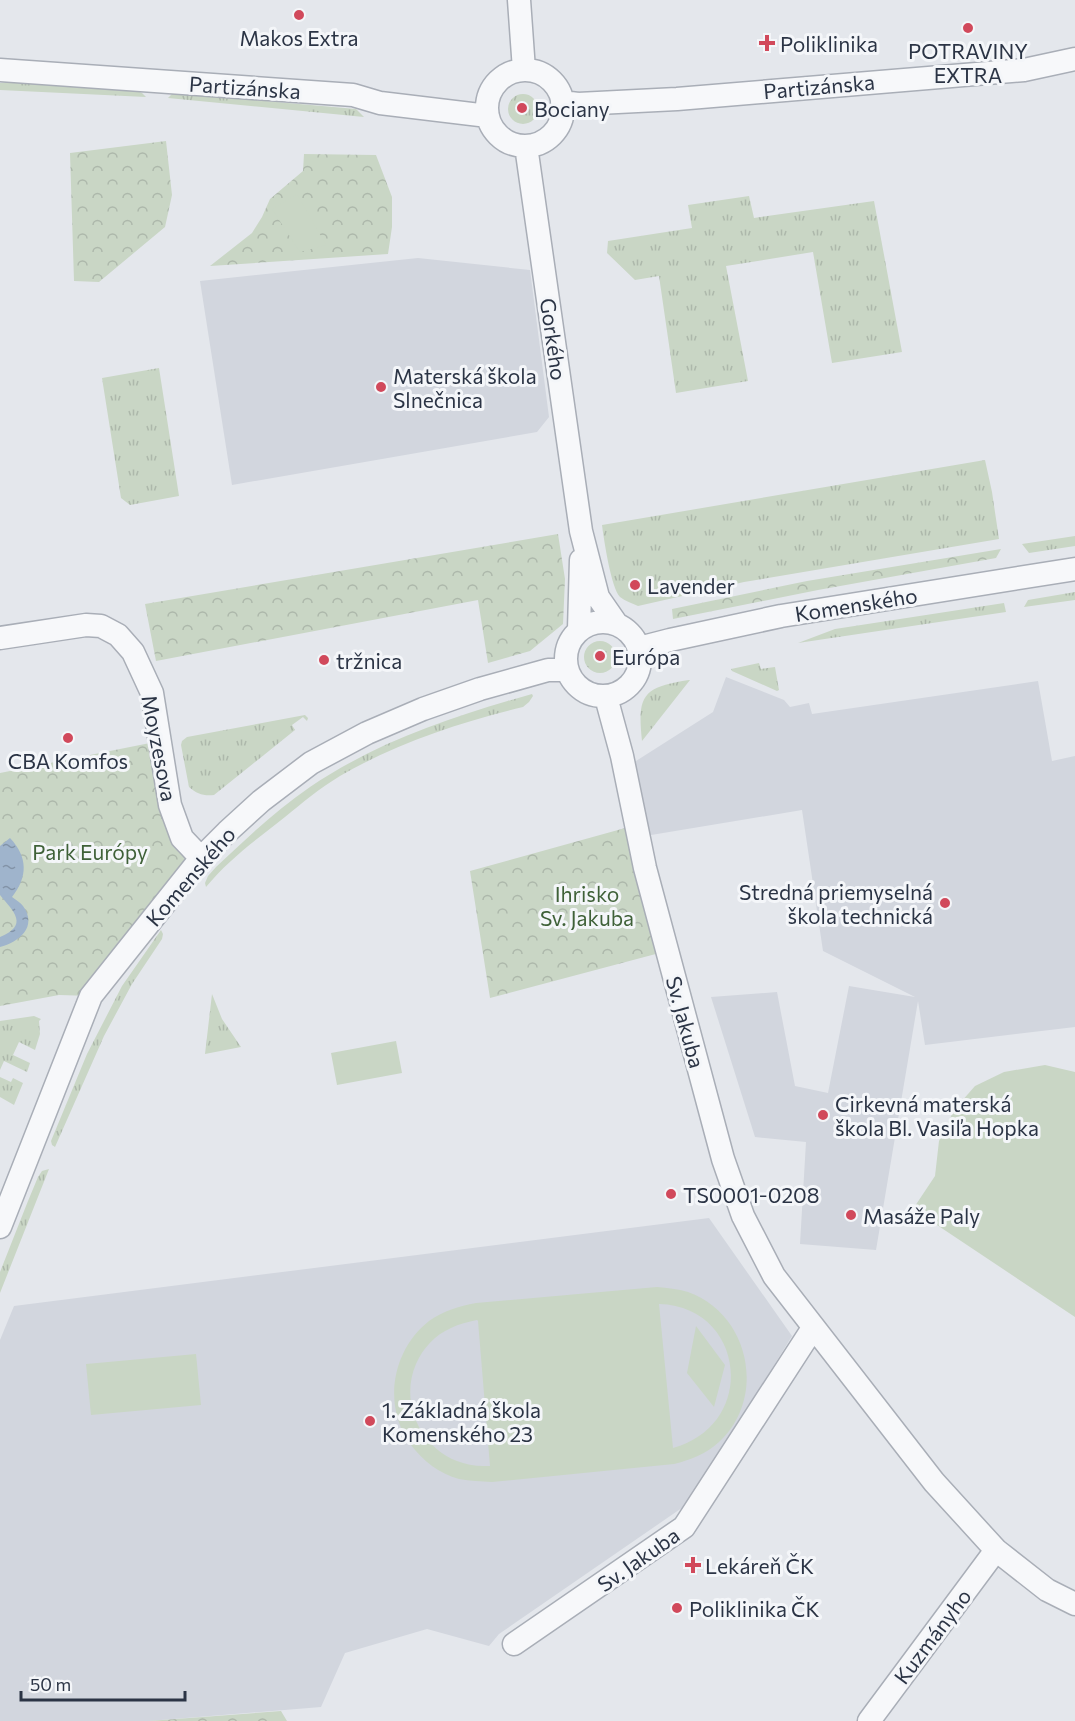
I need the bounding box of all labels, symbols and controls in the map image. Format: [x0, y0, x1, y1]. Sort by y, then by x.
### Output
marker: Makos Extra [292, 8, 306, 22]
marker: POTRAVINY EXTRA [961, 21, 975, 35]
place label: Makos Extra [239, 25, 359, 50]
place label: Poliklinika [780, 31, 878, 56]
marker: Poliklinika [758, 34, 776, 52]
place label: POTRAVINY EXTRA [908, 38, 1028, 87]
street label: Partizánska [762, 69, 876, 103]
street label: Partizánska [188, 71, 302, 103]
place label: Bociany [534, 96, 610, 121]
marker: Bociany [515, 101, 529, 115]
street label: Gorkého [536, 296, 572, 382]
place label: Materská škola Slnečnica [393, 363, 537, 412]
marker: Materská škola Slnečnica [374, 380, 388, 394]
place label: Lavender [647, 573, 735, 598]
marker: Lavender [628, 578, 642, 592]
street label: Komenského [793, 582, 919, 626]
place label: Európa [612, 644, 680, 669]
place label: tržnica [336, 648, 402, 673]
marker: Európa [593, 649, 607, 663]
marker: tržnica [317, 653, 331, 667]
street label: Moyzesova [137, 693, 183, 803]
marker: CBA Komfos [61, 731, 75, 745]
place label: CBA Komfos [8, 748, 128, 773]
street label: Komenského [140, 821, 240, 931]
park label: Park Európy [32, 839, 148, 864]
place label: Stredná priemyselná škola technická [739, 879, 933, 928]
park label: Ihrisko Sv. Jakuba [540, 881, 634, 930]
marker: Stredná priemyselná škola technická [938, 896, 952, 910]
street label: Sv. Jakuba [662, 973, 710, 1071]
place label: Cirkevná materská škola Bl. Vasiľa Hopka [835, 1091, 1039, 1140]
marker: Cirkevná materská škola Bl. Vasiľa Hopka [816, 1108, 830, 1122]
place label: TS0001-0208 [683, 1182, 819, 1207]
marker: TS0001-0208 [664, 1187, 678, 1201]
place label: Masáže Paly [863, 1203, 980, 1228]
marker: Masáže Paly [844, 1208, 858, 1222]
place label: 1. Základná škola Komenského 23 [382, 1397, 541, 1446]
marker: 1. Základná škola Komenského 23 [363, 1414, 377, 1428]
street label: Sv. Jakuba [592, 1522, 684, 1596]
place label: Lekáreň ČK [705, 1553, 814, 1578]
marker: Lekáreň ČK [686, 1558, 700, 1572]
street label: Kuzmányho [888, 1584, 976, 1688]
place label: Poliklinika ČK [689, 1596, 820, 1621]
marker: Poliklinika ČK [670, 1601, 684, 1615]
scale bar [21, 1664, 184, 1702]
text: 50 m [30, 1673, 71, 1695]

